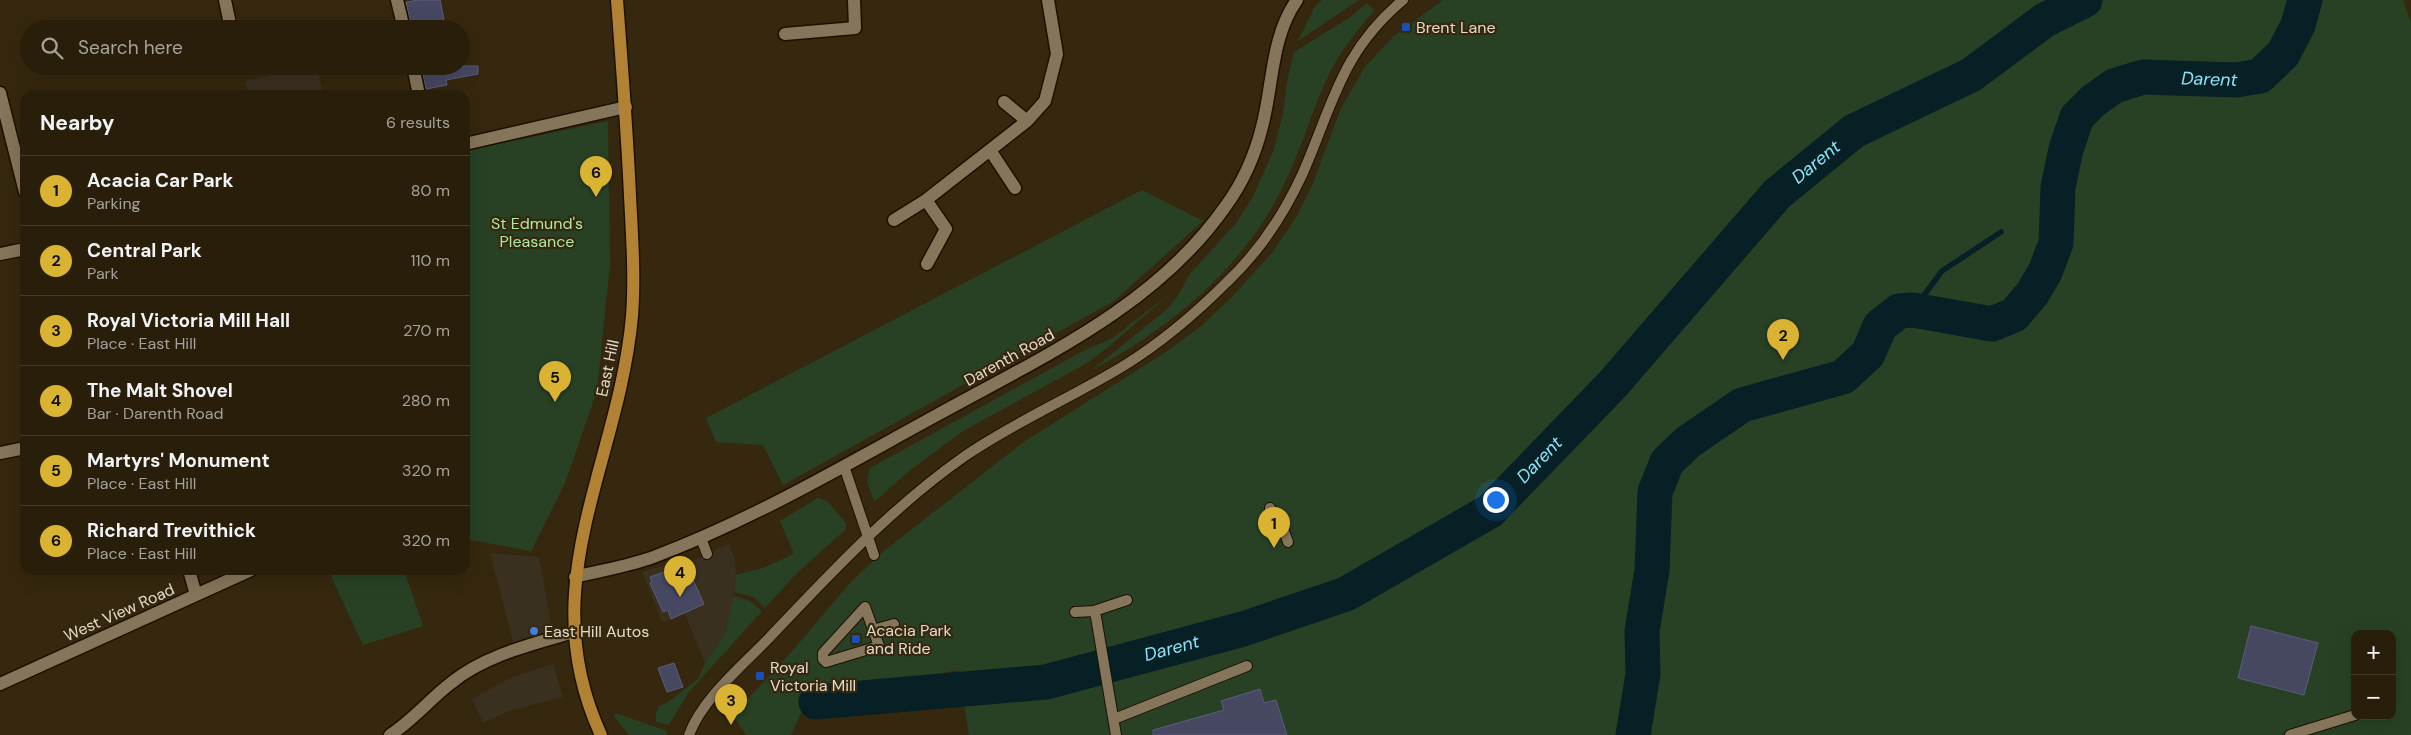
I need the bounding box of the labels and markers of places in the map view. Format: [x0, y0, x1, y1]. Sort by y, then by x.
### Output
place label: Brent Lane [1416, 17, 1495, 38]
marker: Brent Lane [1400, 21, 1412, 33]
pin: 6 [580, 156, 612, 197]
pin: 2 [1767, 319, 1799, 360]
pin: 5 [539, 361, 571, 402]
pin: 1 [1258, 507, 1290, 548]
pin: 4 [664, 556, 696, 597]
place label: Acacia Park and Ride [866, 620, 952, 659]
place label: East Hill Autos [544, 621, 649, 642]
marker: East Hill Autos [528, 625, 540, 637]
marker: Acacia Park and Ride [850, 633, 862, 645]
place label: Royal Victoria Mill [770, 657, 856, 696]
marker: Royal Victoria Mill [754, 670, 766, 682]
pin: 3 [715, 684, 747, 725]

